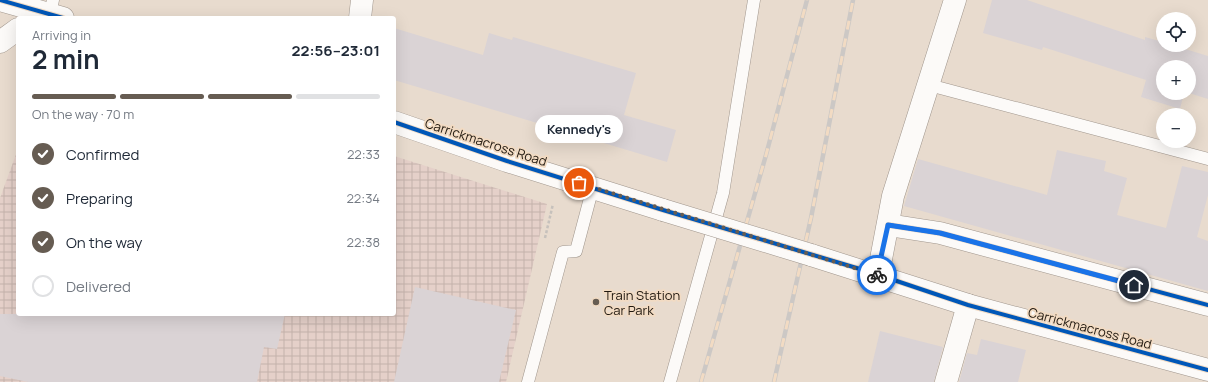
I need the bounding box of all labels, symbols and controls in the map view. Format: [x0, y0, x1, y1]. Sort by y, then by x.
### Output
map controls [1156, 12, 1196, 148]
button: locate [1156, 12, 1196, 52]
text: Arriving in [32, 26, 91, 44]
text: 22:56–23:01 [292, 40, 380, 61]
text: 2 min [32, 41, 100, 77]
button: + [1156, 60, 1196, 100]
text: On the way · 70 m [32, 105, 134, 123]
button: − [1156, 108, 1196, 148]
street label: Carrickmacross Road [423, 114, 549, 170]
callout: Kennedy's [535, 115, 623, 143]
text: Kennedy's [547, 120, 611, 138]
icon: check [32, 143, 54, 165]
text: Confirmed [66, 144, 139, 165]
text: 22:33 [347, 145, 380, 163]
pin [562, 166, 596, 200]
icon: bag [568, 172, 590, 194]
icon: check [32, 187, 54, 209]
text: Preparing [66, 188, 133, 209]
text: 22:34 [346, 189, 380, 207]
icon: check [32, 231, 54, 253]
text: On the way [66, 232, 142, 253]
text: 22:38 [347, 233, 380, 251]
courier [857, 255, 897, 295]
icon: bike [866, 264, 888, 286]
pin [1117, 268, 1151, 302]
icon: home [1123, 274, 1145, 296]
text: Delivered [66, 276, 131, 297]
place label: Train Station Car Park [604, 286, 680, 319]
marker: Train Station Car Park [591, 297, 601, 307]
street label: Carrickmacross Road [1026, 303, 1154, 353]

